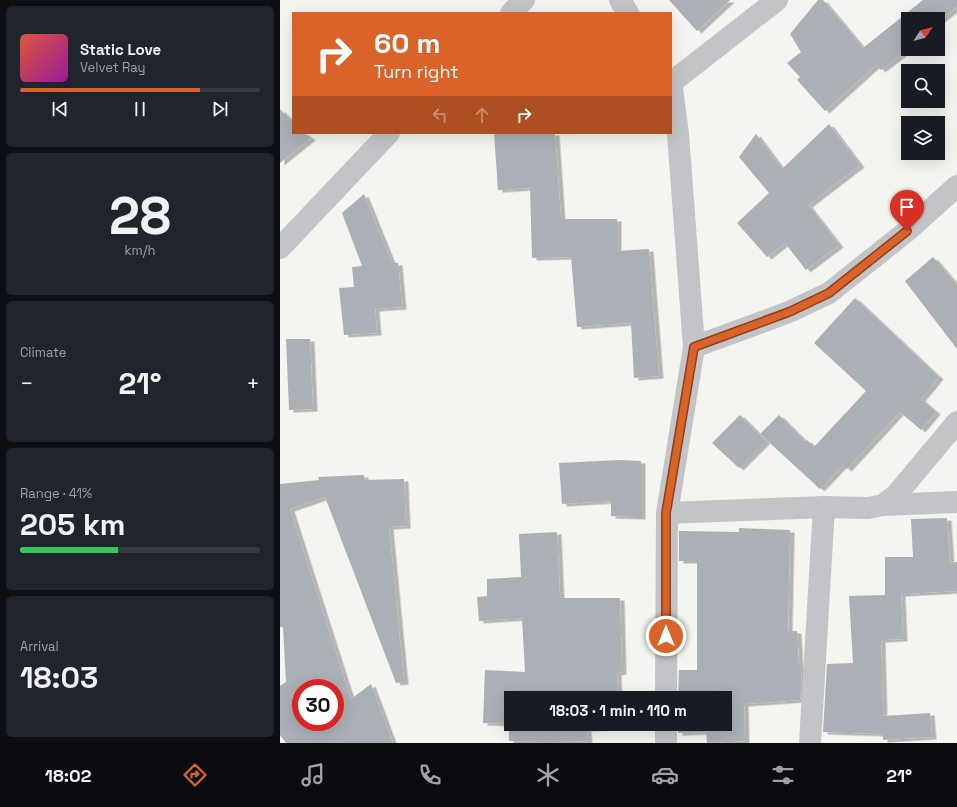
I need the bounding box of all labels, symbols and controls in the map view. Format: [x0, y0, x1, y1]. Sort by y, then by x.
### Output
north arrow [901, 12, 945, 56]
map controls [901, 12, 945, 160]
text: 60 m [374, 25, 440, 61]
icon: right [308, 28, 360, 80]
text: Static Love [80, 40, 161, 59]
text: Velvet Ray [80, 59, 145, 76]
text: Turn right [374, 60, 458, 83]
button: search [901, 64, 945, 108]
icon: previous [49, 98, 71, 120]
icon: pause [129, 98, 151, 120]
icon: next [209, 98, 231, 120]
icon: left [429, 104, 451, 126]
icon: ahead [471, 104, 493, 126]
icon: right [513, 104, 535, 126]
button: layers [901, 116, 945, 160]
text: 28 [109, 183, 171, 249]
pin [890, 190, 924, 231]
icon: arrive [896, 196, 918, 218]
text: km/h [125, 242, 155, 259]
text: Climate [20, 344, 66, 361]
text: 21° [118, 364, 162, 403]
text: − [20, 369, 34, 397]
text: + [246, 369, 260, 397]
text: Range · 41% [20, 485, 92, 502]
text: 205 km [20, 505, 125, 544]
position arrow [645, 615, 687, 657]
text: Arrival [20, 638, 59, 655]
text: 18:03 [20, 658, 98, 697]
speed limit sign: 30 [292, 679, 344, 731]
text: 18:03 · 1 min · 110 m [549, 701, 687, 720]
icon: directions [181, 761, 209, 789]
icon: music [299, 761, 327, 789]
icon: phone [416, 761, 444, 789]
icon: climate [534, 761, 562, 789]
icon: car [651, 761, 679, 789]
icon: filters [769, 761, 797, 789]
text: 18:02 [45, 764, 91, 787]
text: 21° [886, 764, 912, 787]

